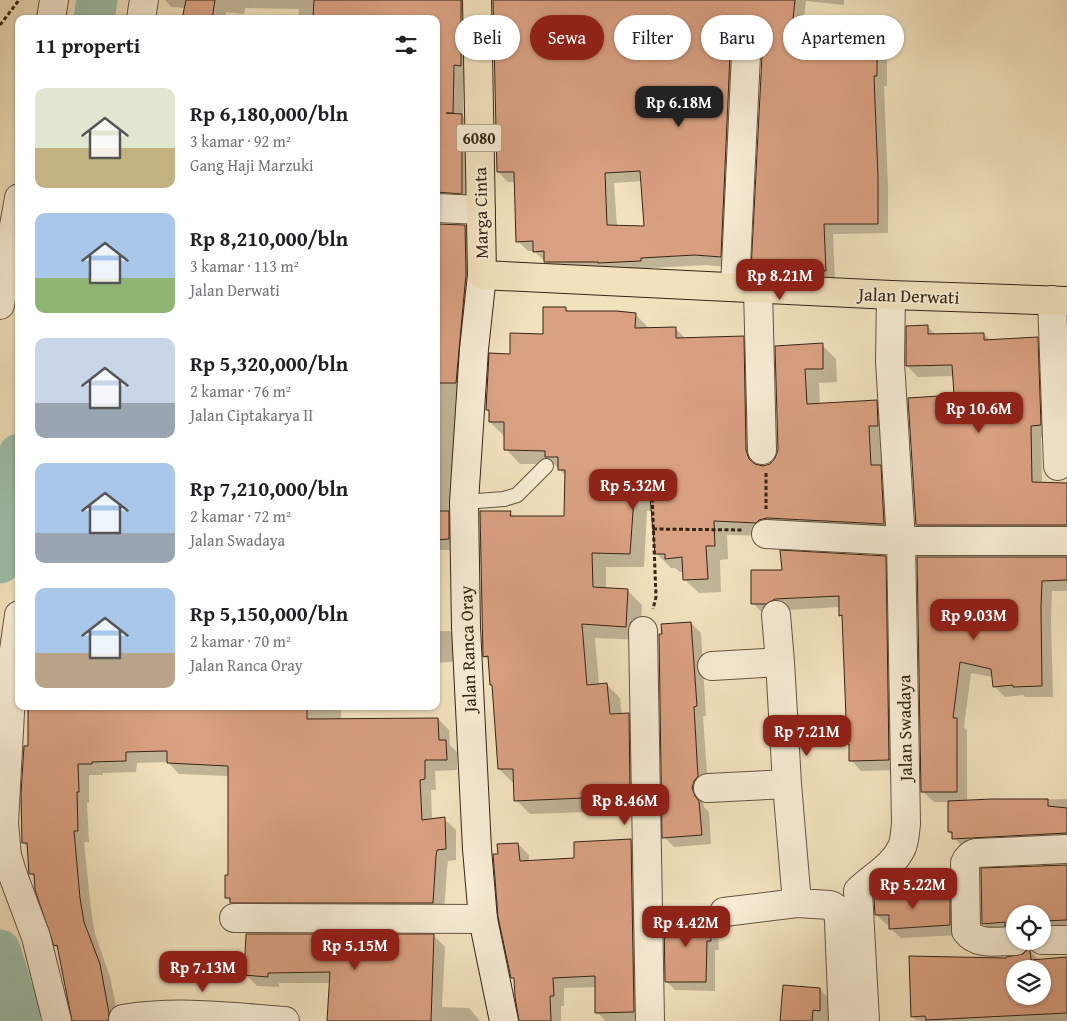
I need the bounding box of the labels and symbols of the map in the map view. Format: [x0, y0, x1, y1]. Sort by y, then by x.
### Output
pin: Rp 6.18M [627, 86, 731, 128]
road number: 6080 [456, 125, 502, 152]
street label: Marga Cinta [466, 166, 495, 259]
pin: Rp 8.21M [728, 258, 832, 301]
street label: Jalan Derwati [856, 280, 960, 311]
pin: Rp 10.6M [927, 392, 1031, 434]
pin: Rp 5.32M [581, 468, 685, 511]
street label: Jalan Ranca Oray [452, 585, 483, 715]
pin: Rp 9.03M [922, 598, 1026, 641]
street label: Jalan Swadaya [890, 674, 919, 784]
pin: Rp 7.21M [755, 714, 859, 757]
pin: Rp 8.46M [573, 784, 677, 826]
pin: Rp 5.22M [861, 868, 965, 910]
pin: Rp 4.42M [634, 906, 738, 948]
pin: Rp 5.15M [303, 928, 407, 971]
pin: Rp 7.13M [151, 950, 255, 993]

